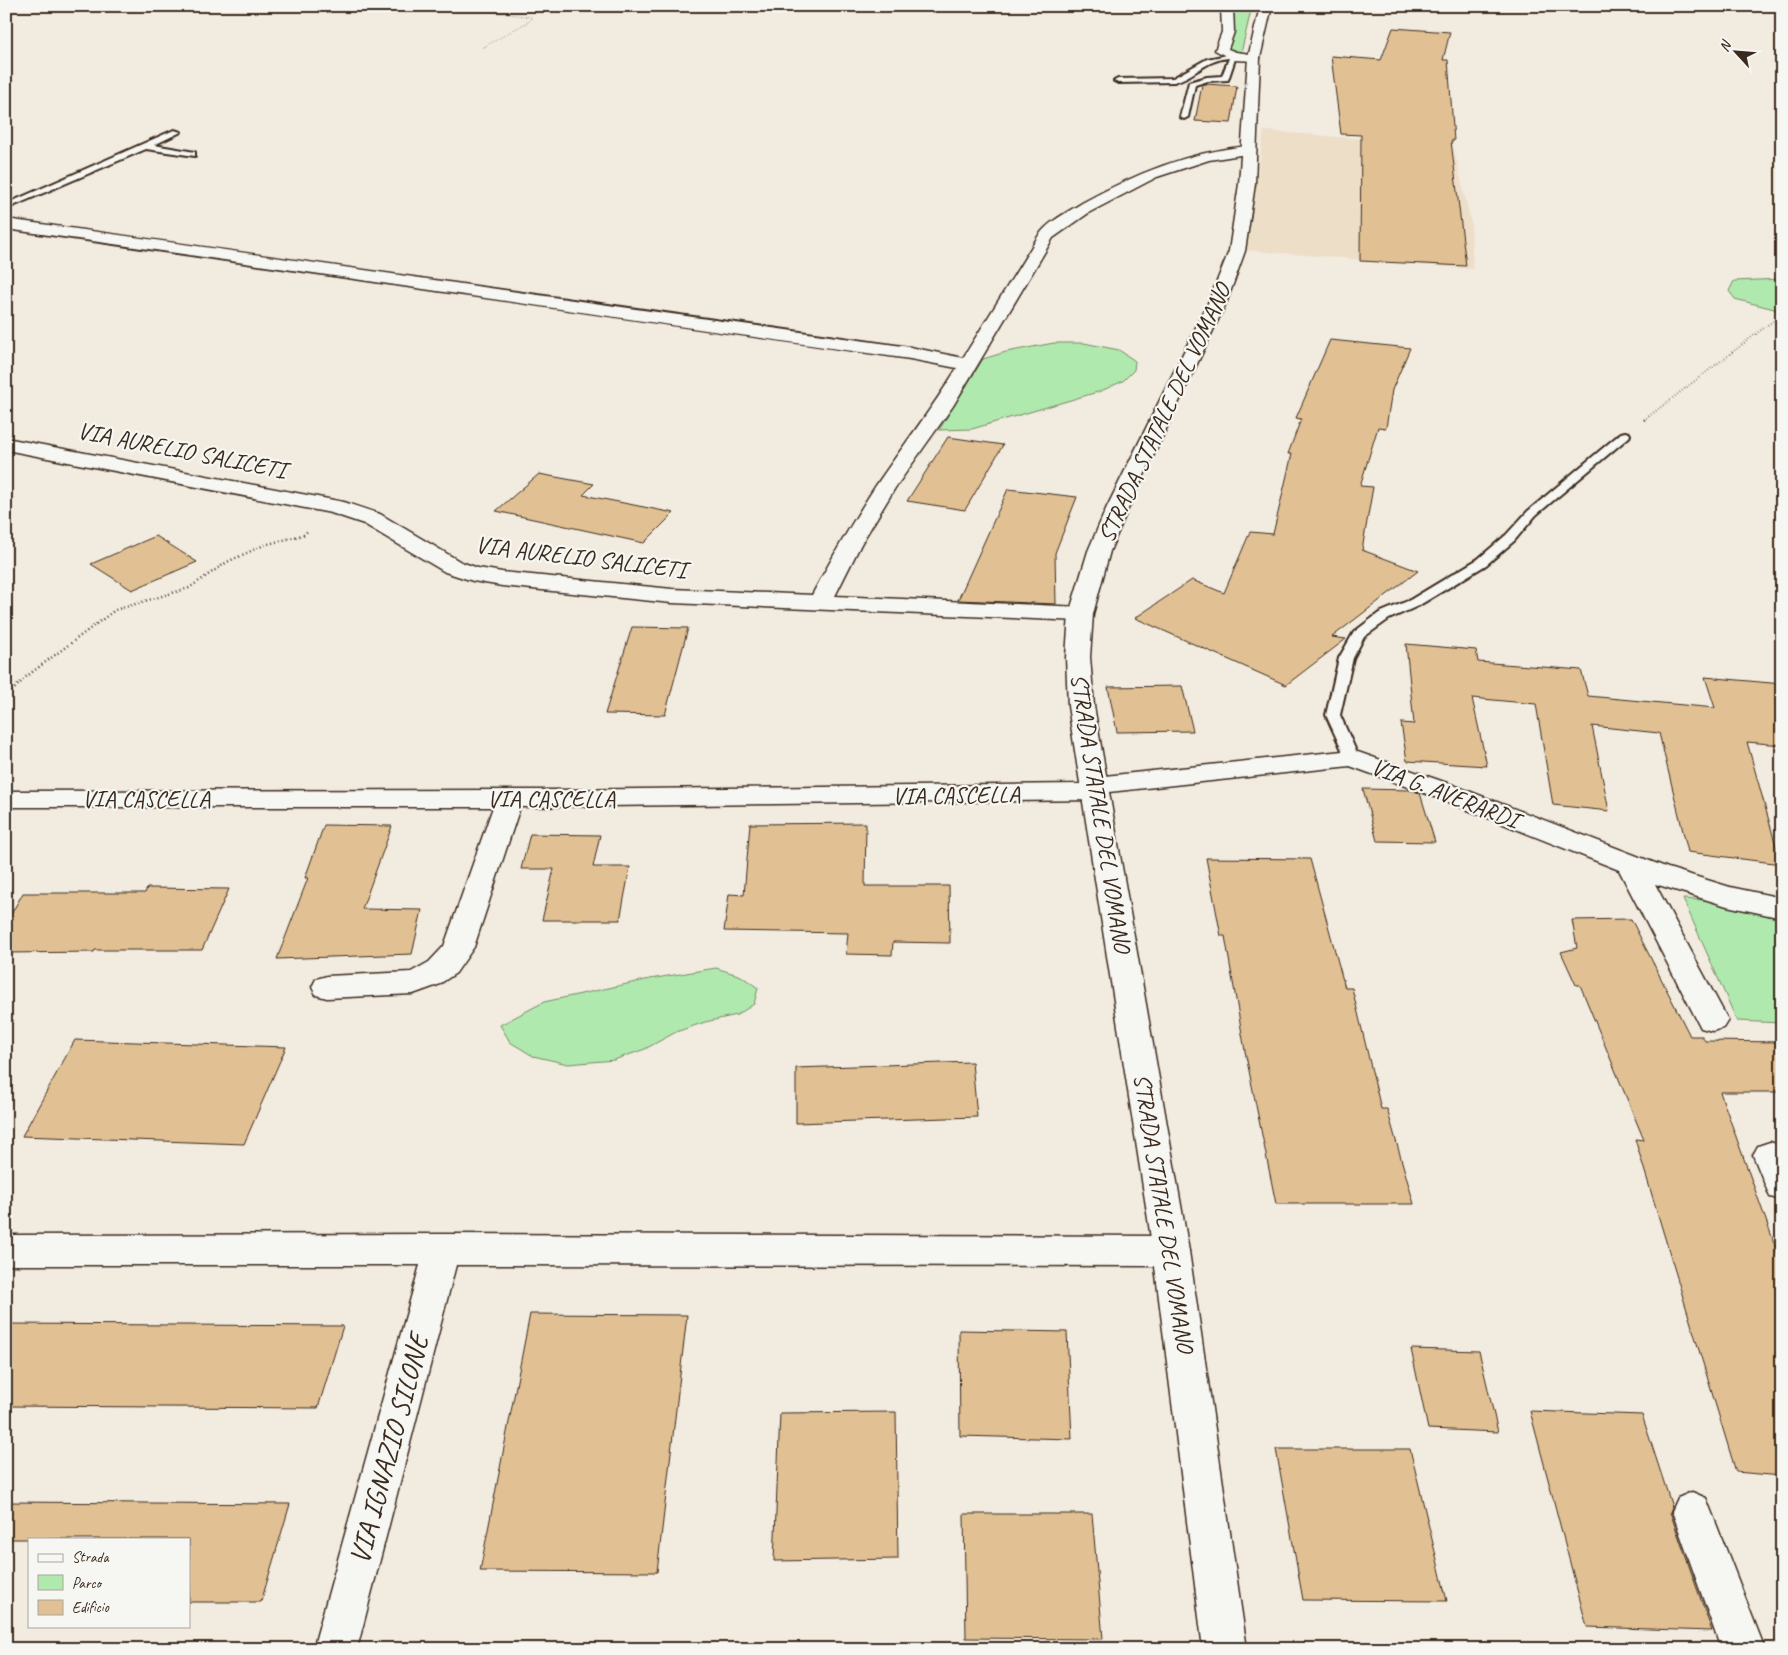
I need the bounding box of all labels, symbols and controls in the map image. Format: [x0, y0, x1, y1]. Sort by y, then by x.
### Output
north arrow [1710, 28, 1760, 78]
text: N [1715, 37, 1735, 54]
street label: STRADA STATALE DEL VOMANO [1091, 276, 1238, 547]
street label: VIA AURELIO SALICETI [75, 415, 294, 486]
street label: VIA AURELIO SALICETI [474, 529, 693, 585]
street label: STRADA STATALE DEL VOMANO [1064, 672, 1138, 957]
street label: VIA G. AVERARDI [1367, 751, 1528, 837]
street label: VIA CASCELLA [892, 779, 1021, 811]
street label: VIA CASCELLA [82, 784, 211, 814]
street label: VIA CASCELLA [487, 784, 616, 814]
street label: STRADA STATALE DEL VOMANO [1127, 1072, 1201, 1357]
street label: VIA IGNAZIO SILONE [341, 1326, 438, 1568]
legend [28, 1538, 190, 1628]
text: Strada [72, 1548, 109, 1567]
text: Parco [72, 1574, 103, 1593]
text: Edificio [72, 1598, 110, 1617]

